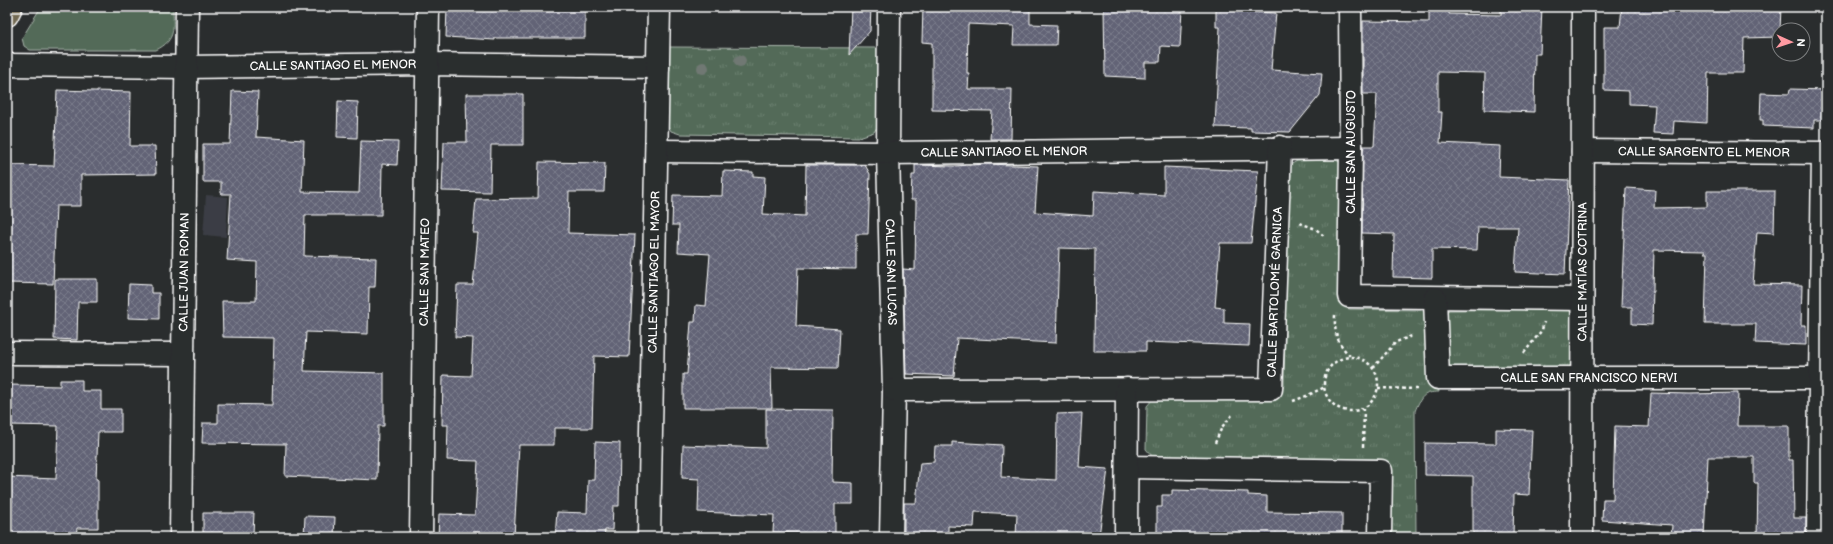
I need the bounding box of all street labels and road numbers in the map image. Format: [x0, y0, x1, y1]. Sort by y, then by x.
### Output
street label: CALLE SANTIAGO EL MENOR [250, 57, 417, 74]
street label: CALLE SAN AUGUSTO [1344, 90, 1359, 214]
street label: CALLE SANTIAGO EL MENOR [921, 144, 1088, 161]
street label: CALLE SARGENTO EL MENOR [1618, 144, 1790, 161]
street label: CALLE SANTIAGO EL MAYOR [645, 190, 664, 353]
street label: CALLE MATÍAS COTRINA [1573, 202, 1591, 342]
street label: CALLE BARTOLOMÉ GARNICA [1264, 206, 1286, 378]
street label: CALLE JUAN ROMAN [176, 212, 193, 332]
street label: CALLE SAN MATEO [417, 218, 433, 326]
street label: CALLE SAN LUCAS [882, 219, 899, 325]
street label: CALLE SAN FRANCISCO NERVI [1501, 371, 1678, 386]

